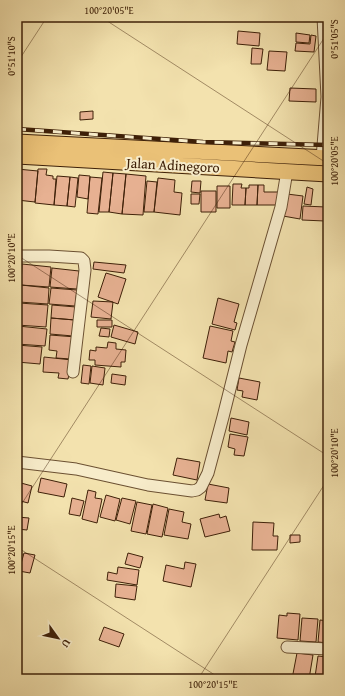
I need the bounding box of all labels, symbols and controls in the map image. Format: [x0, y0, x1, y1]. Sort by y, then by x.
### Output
text: 100°20'05"E [84, 3, 134, 18]
text: 0°51'05"S [327, 19, 342, 59]
text: 0°51'10"S [4, 36, 19, 76]
text: 100°20'05"E [327, 136, 342, 186]
street label: Jalan Adinegoro [124, 152, 220, 177]
text: 100°20'10"E [4, 233, 19, 283]
text: 100°20'10"E [327, 428, 342, 478]
text: 100°20'15"E [4, 525, 19, 575]
north arrow [38, 618, 78, 658]
text: U [57, 636, 75, 651]
text: 100°20'15"E [188, 677, 238, 692]

